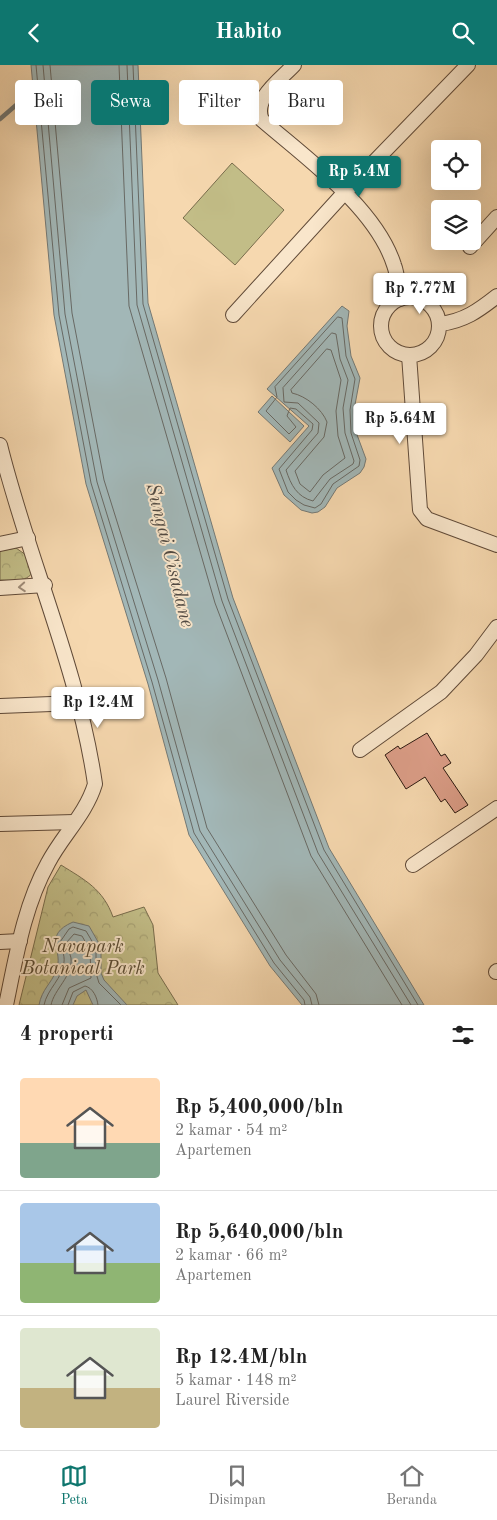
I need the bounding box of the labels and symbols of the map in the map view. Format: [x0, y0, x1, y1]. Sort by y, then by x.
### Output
pin: Rp 5.4M [313, 155, 405, 198]
pin: Rp 7.77M [368, 273, 472, 315]
pin: Rp 5.64M [348, 403, 452, 445]
water label: Sungai Cisadane [141, 481, 197, 630]
one-way arrow [18, 581, 26, 592]
pin: Rp 12.4M [46, 687, 150, 729]
park label: Navapark Botanical Park [20, 938, 145, 979]

